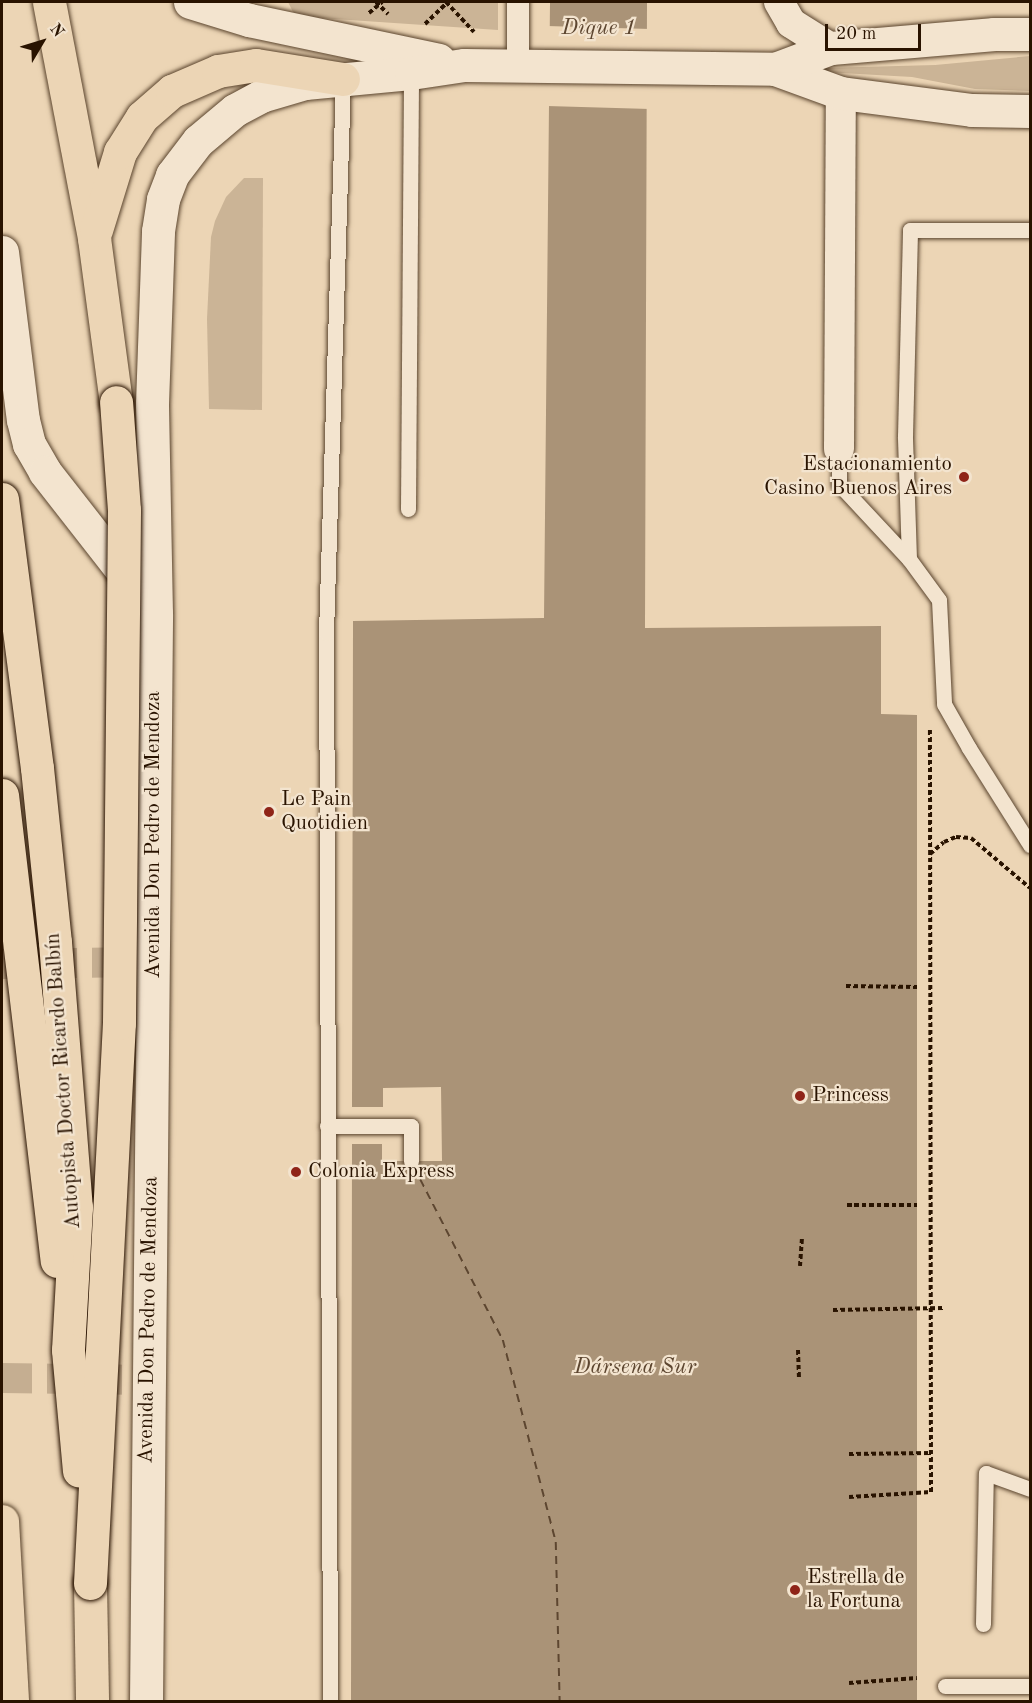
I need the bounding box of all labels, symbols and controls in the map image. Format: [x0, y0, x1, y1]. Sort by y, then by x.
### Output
north arrow [12, 12, 72, 72]
scale bar [828, 12, 924, 50]
water label: Dique 1 [562, 16, 636, 42]
text: N [46, 21, 66, 41]
text: 20 m [836, 25, 876, 43]
place label: Estacionamiento Casino Buenos Aires [764, 452, 952, 502]
marker: Estacionamiento Casino Buenos Aires [957, 470, 971, 484]
street label: Avenida Don Pedro de Mendoza [141, 691, 167, 979]
place label: Le Pain Quotidien [281, 787, 368, 837]
marker: Le Pain Quotidien [262, 805, 276, 819]
street label: Autopista Doctor Ricardo Balbín [41, 932, 87, 1230]
place label: Princess [812, 1083, 889, 1109]
marker: Princess [793, 1089, 807, 1103]
place label: Colonia Express [308, 1159, 455, 1185]
marker: Colonia Express [289, 1165, 303, 1179]
street label: Avenida Don Pedro de Mendoza [134, 1176, 164, 1464]
water label: Dársena Sur [574, 1355, 696, 1381]
place label: Estrella de la Fortuna [807, 1565, 904, 1615]
marker: Estrella de la Fortuna [788, 1583, 802, 1597]

